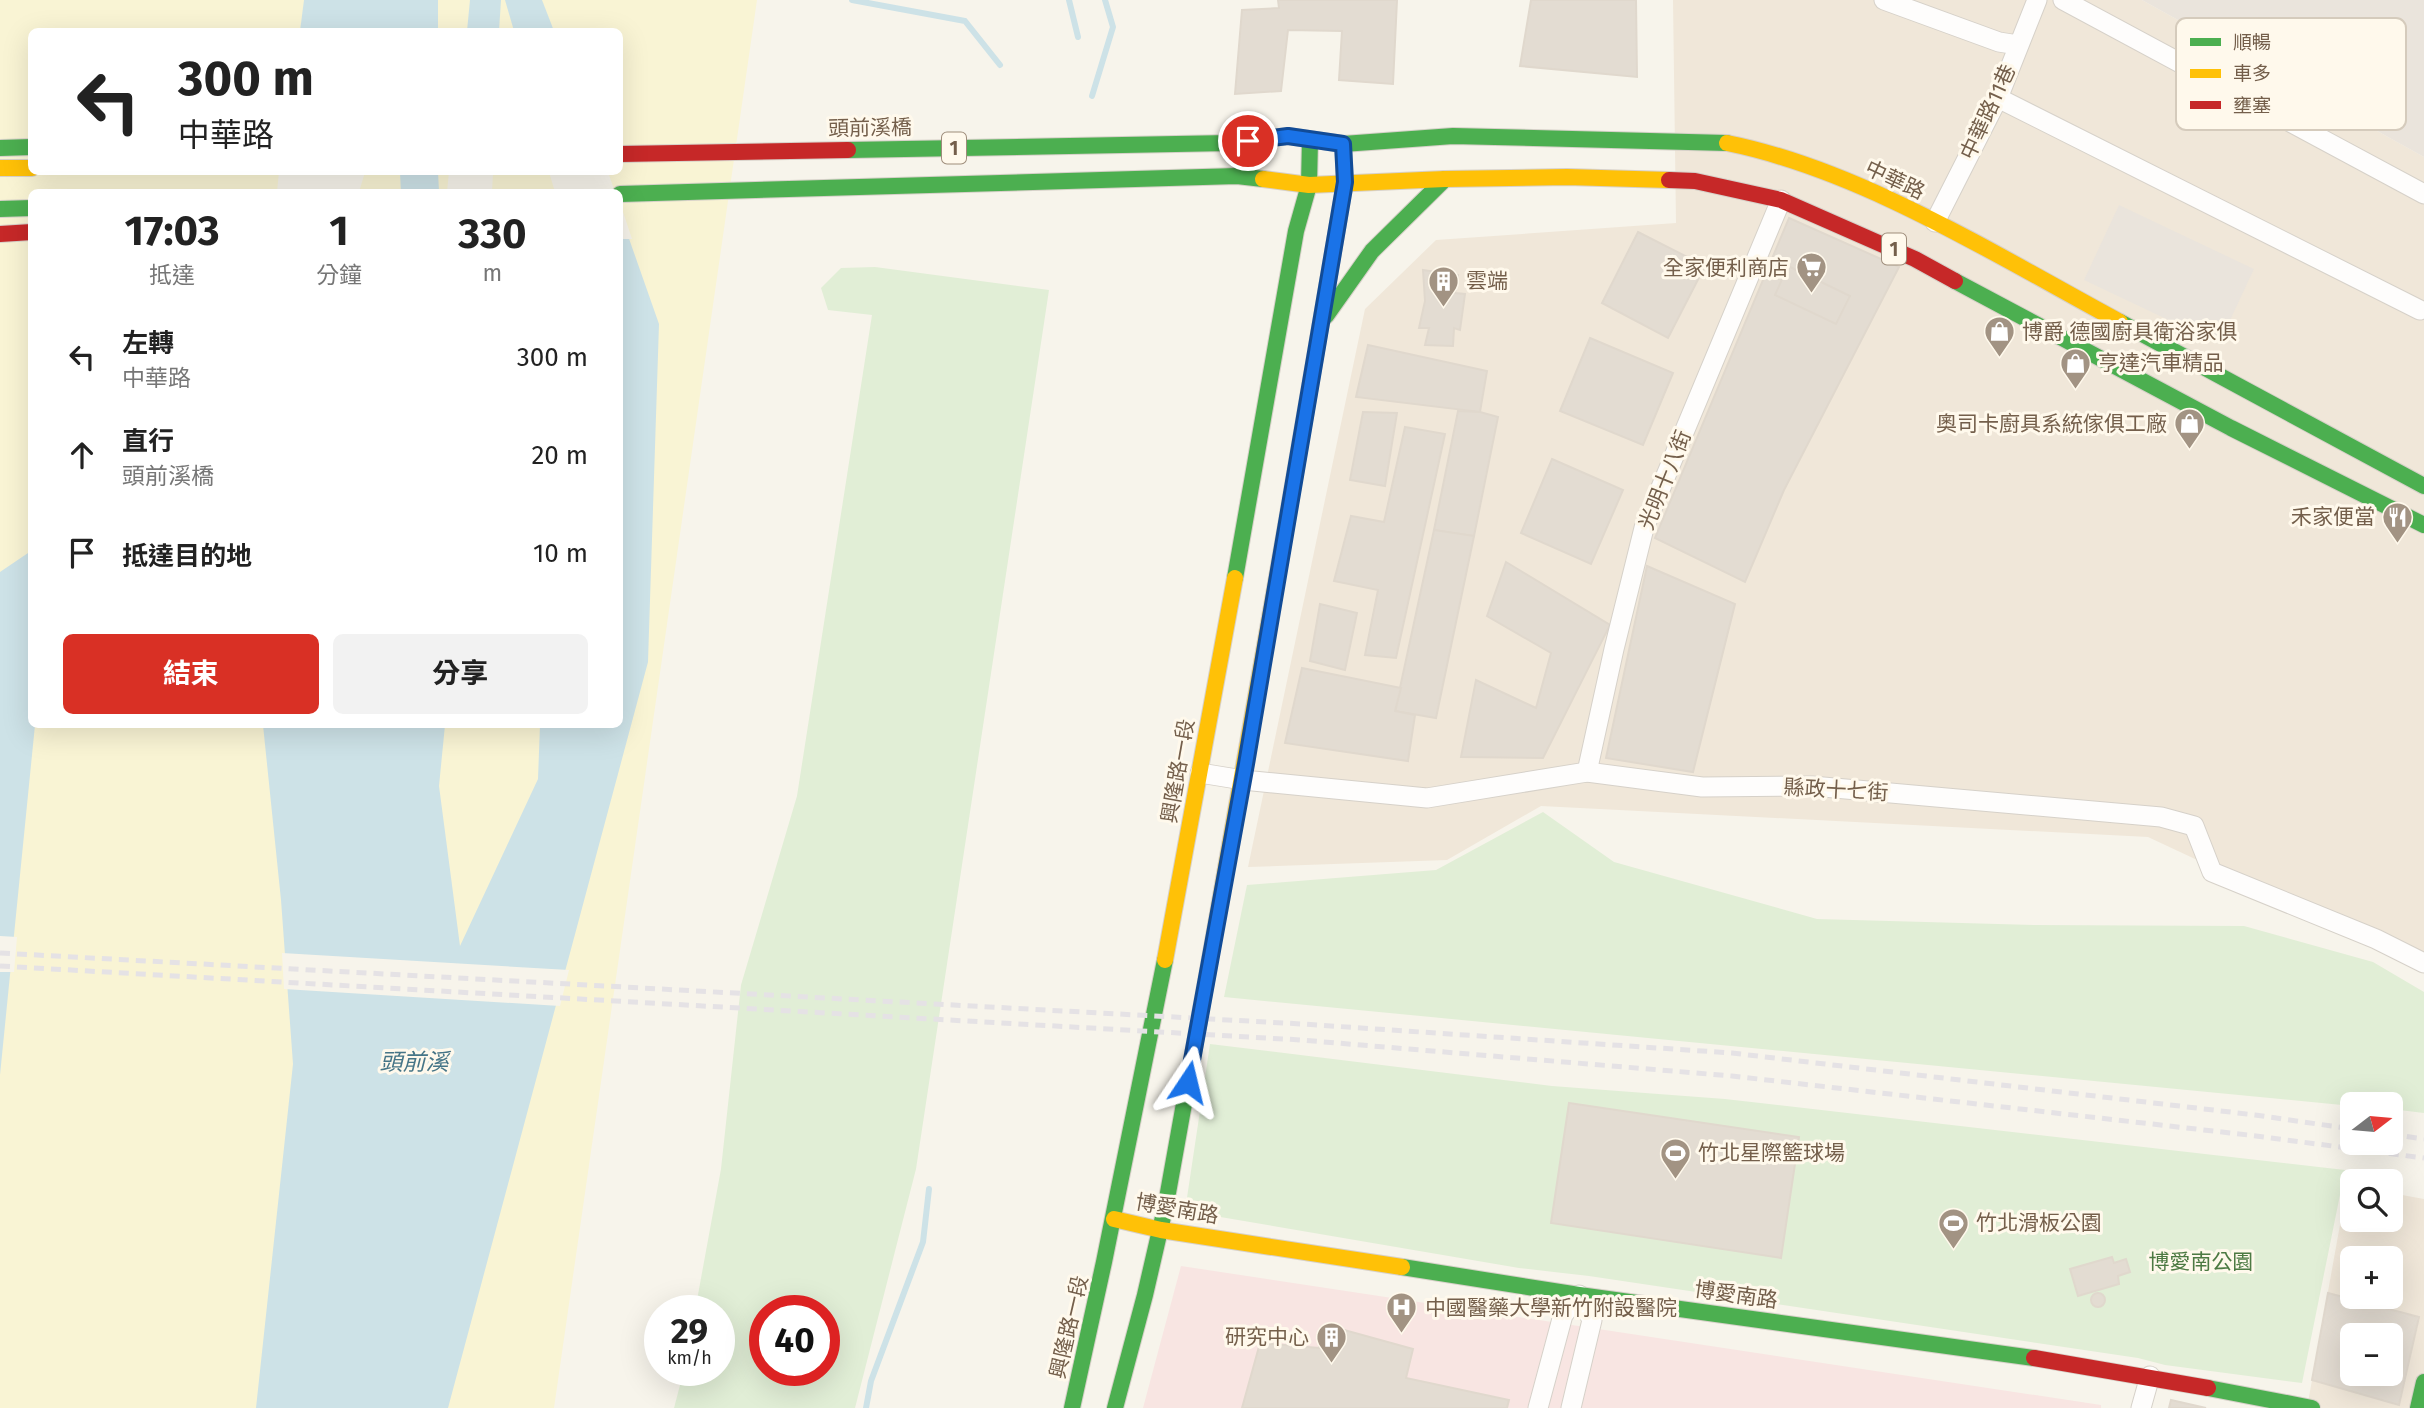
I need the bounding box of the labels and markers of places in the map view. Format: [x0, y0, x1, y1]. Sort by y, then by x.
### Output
pin [1218, 111, 1278, 171]
supermarket icon: 全家便利商店 [1795, 251, 1829, 295]
place label: 全家便利商店 [1663, 255, 1789, 281]
building icon: 雲端 [1426, 264, 1460, 308]
place label: 雲端 [1466, 268, 1508, 294]
shop icon: 博爵 德國廚具衛浴家俱 [1982, 315, 2016, 359]
place label: 博爵 德國廚具衛浴家俱 [2022, 319, 2238, 345]
shop icon: 亨達汽車精品 [2058, 346, 2092, 390]
place label: 亨達汽車精品 [2098, 350, 2224, 376]
shop icon: 奧司卡廚具系統傢俱工廠 [2173, 407, 2207, 451]
place label: 奧司卡廚具系統傢俱工廠 [1936, 411, 2167, 437]
restaurant icon: 禾家便當 [2381, 500, 2415, 544]
place label: 禾家便當 [2291, 504, 2375, 530]
sports icon: 竹北星際籃球場 [1658, 1136, 1692, 1180]
place label: 竹北星際籃球場 [1698, 1140, 1845, 1166]
sports icon: 竹北滑板公園 [1936, 1206, 1970, 1250]
place label: 竹北滑板公園 [1976, 1210, 2102, 1236]
hospital icon: 中國醫藥大學新竹附設醫院 [1385, 1291, 1419, 1335]
place label: 中國醫藥大學新竹附設醫院 [1425, 1295, 1677, 1321]
building icon: 研究中心 [1315, 1320, 1349, 1364]
place label: 研究中心 [1225, 1324, 1309, 1350]

